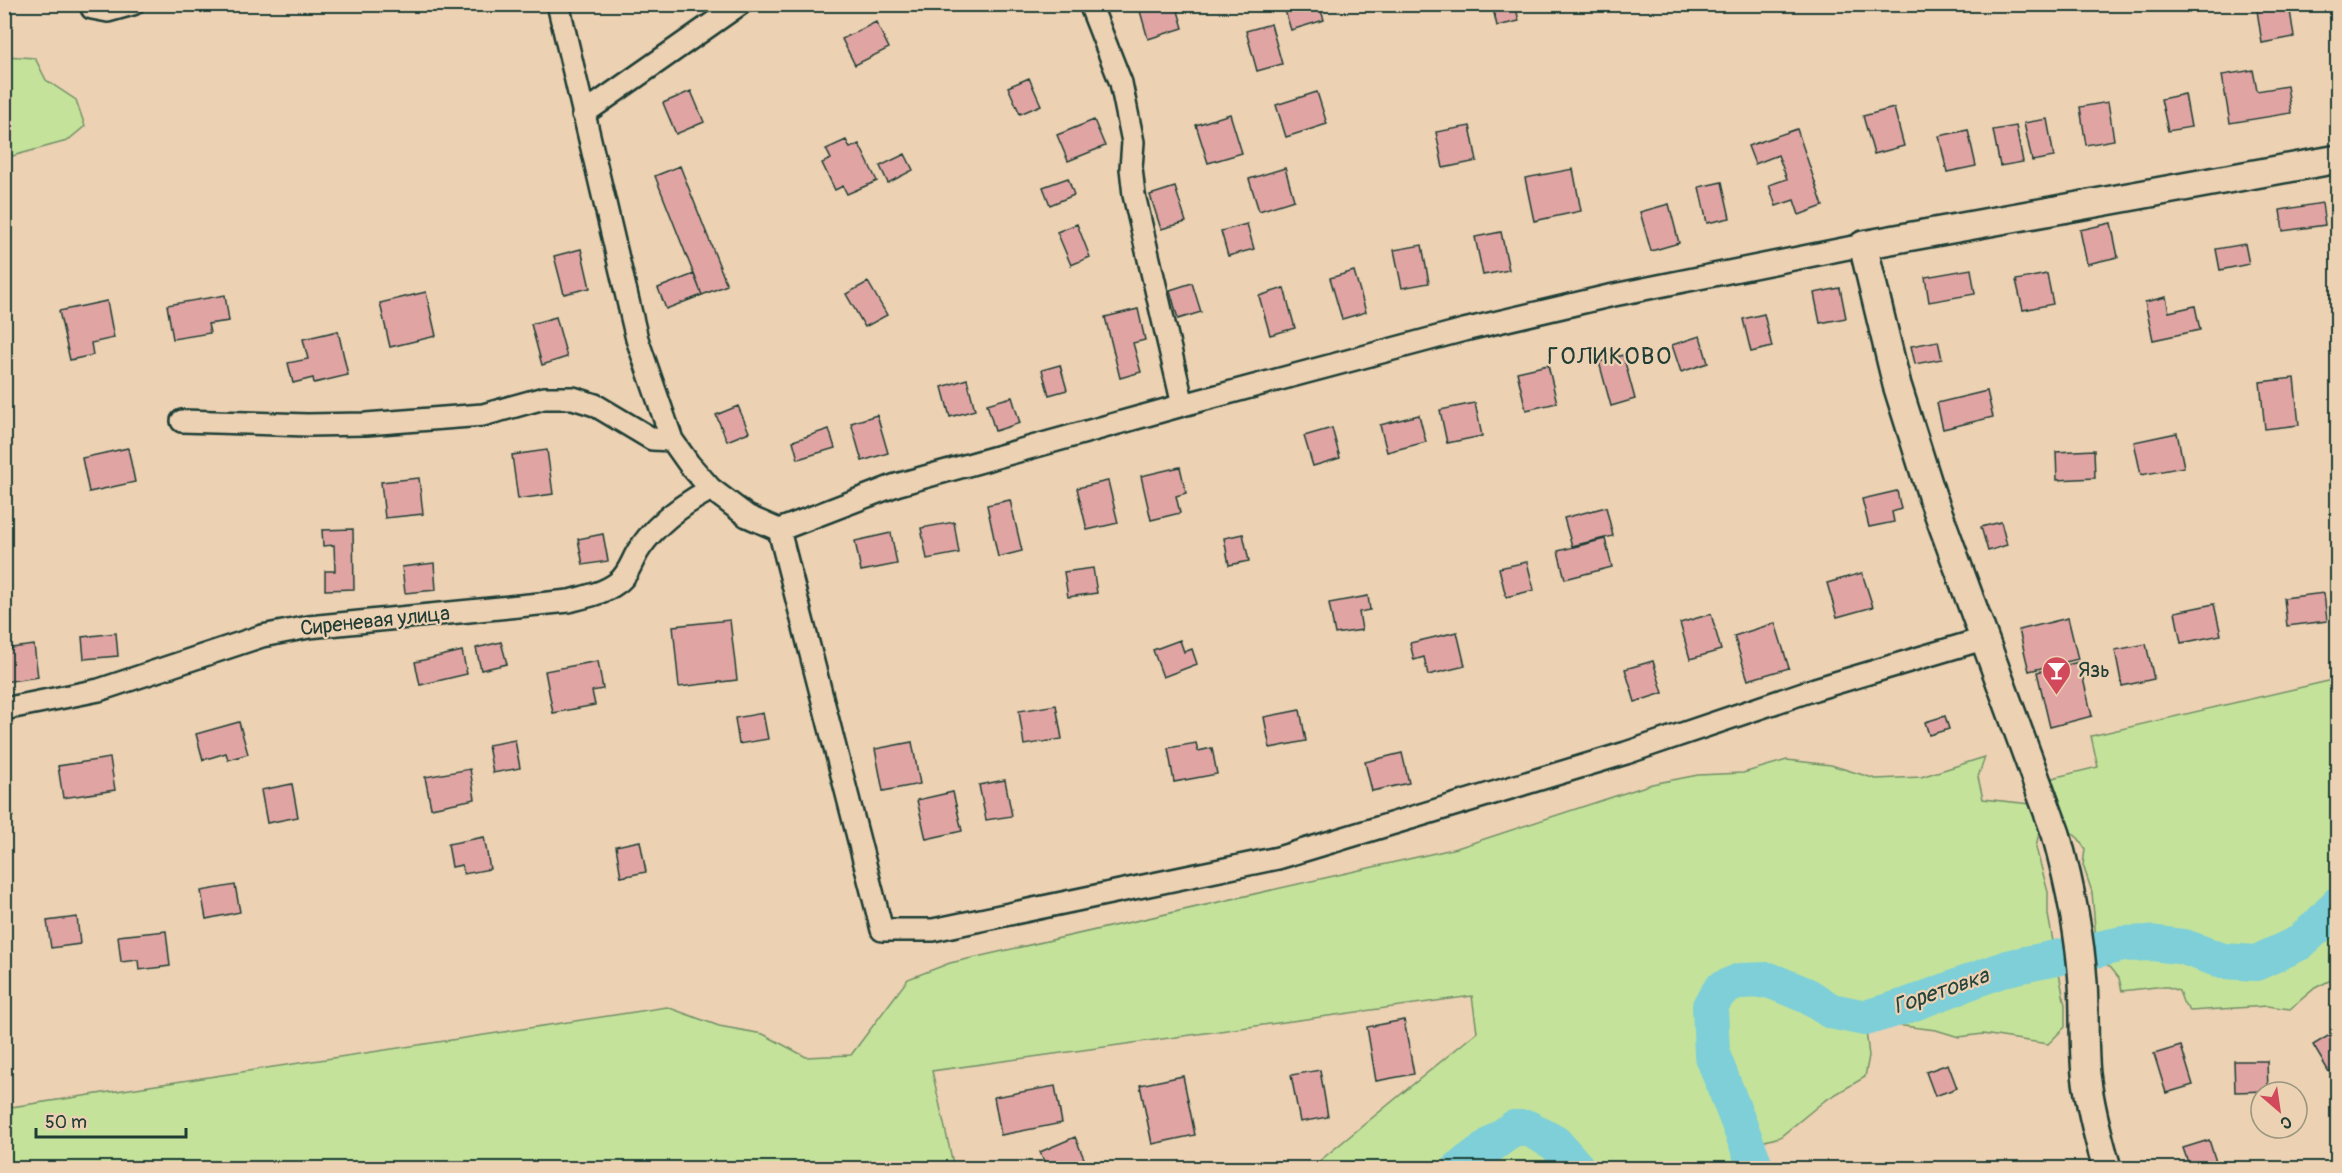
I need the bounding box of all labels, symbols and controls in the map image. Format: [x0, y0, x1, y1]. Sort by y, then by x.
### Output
district label: ГОЛИКОВО [1547, 342, 1673, 371]
street label: Сиреневая улица [299, 600, 451, 642]
bar icon: Язь [2041, 654, 2073, 696]
place label: Язь [2078, 657, 2110, 684]
water label: Горетовка [1890, 961, 1994, 1020]
north arrow [2249, 1080, 2309, 1140]
scale bar [36, 1101, 186, 1139]
text: 50 m [45, 1111, 87, 1134]
text: С [2277, 1111, 2295, 1133]

